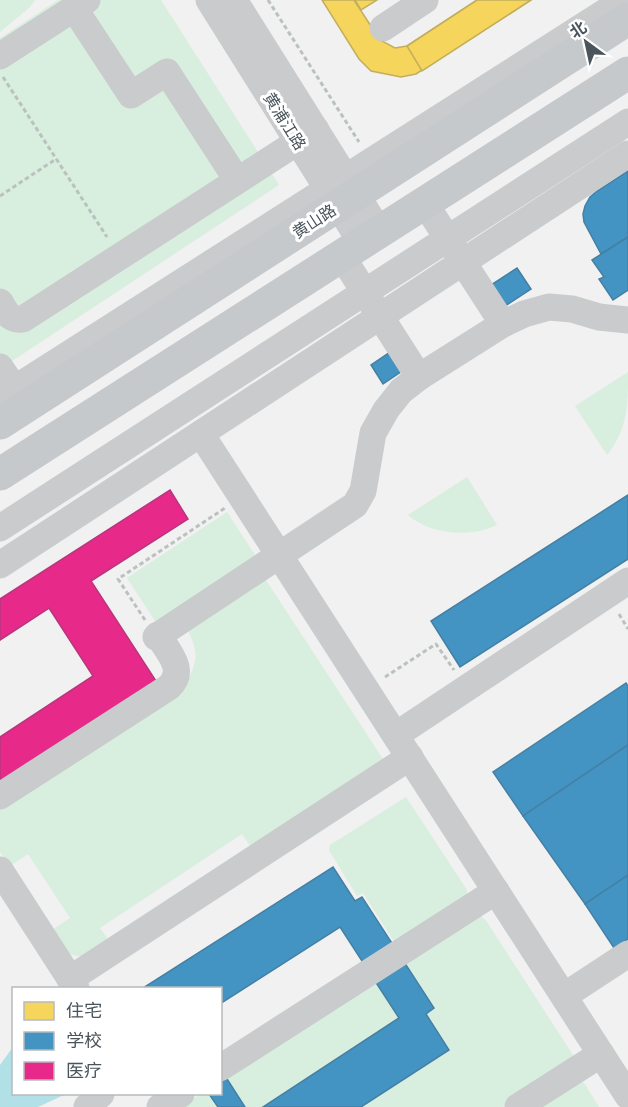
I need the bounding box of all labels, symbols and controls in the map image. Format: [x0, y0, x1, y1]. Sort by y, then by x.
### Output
north arrow [556, 12, 616, 72]
text: 北 [565, 16, 591, 43]
street label: 黄浦江路 [259, 88, 311, 154]
street label: 黄山路 [288, 199, 340, 243]
legend [12, 987, 222, 1095]
text: 住宅 [66, 998, 102, 1022]
text: 学校 [66, 1028, 102, 1052]
text: 医疗 [66, 1058, 102, 1082]

